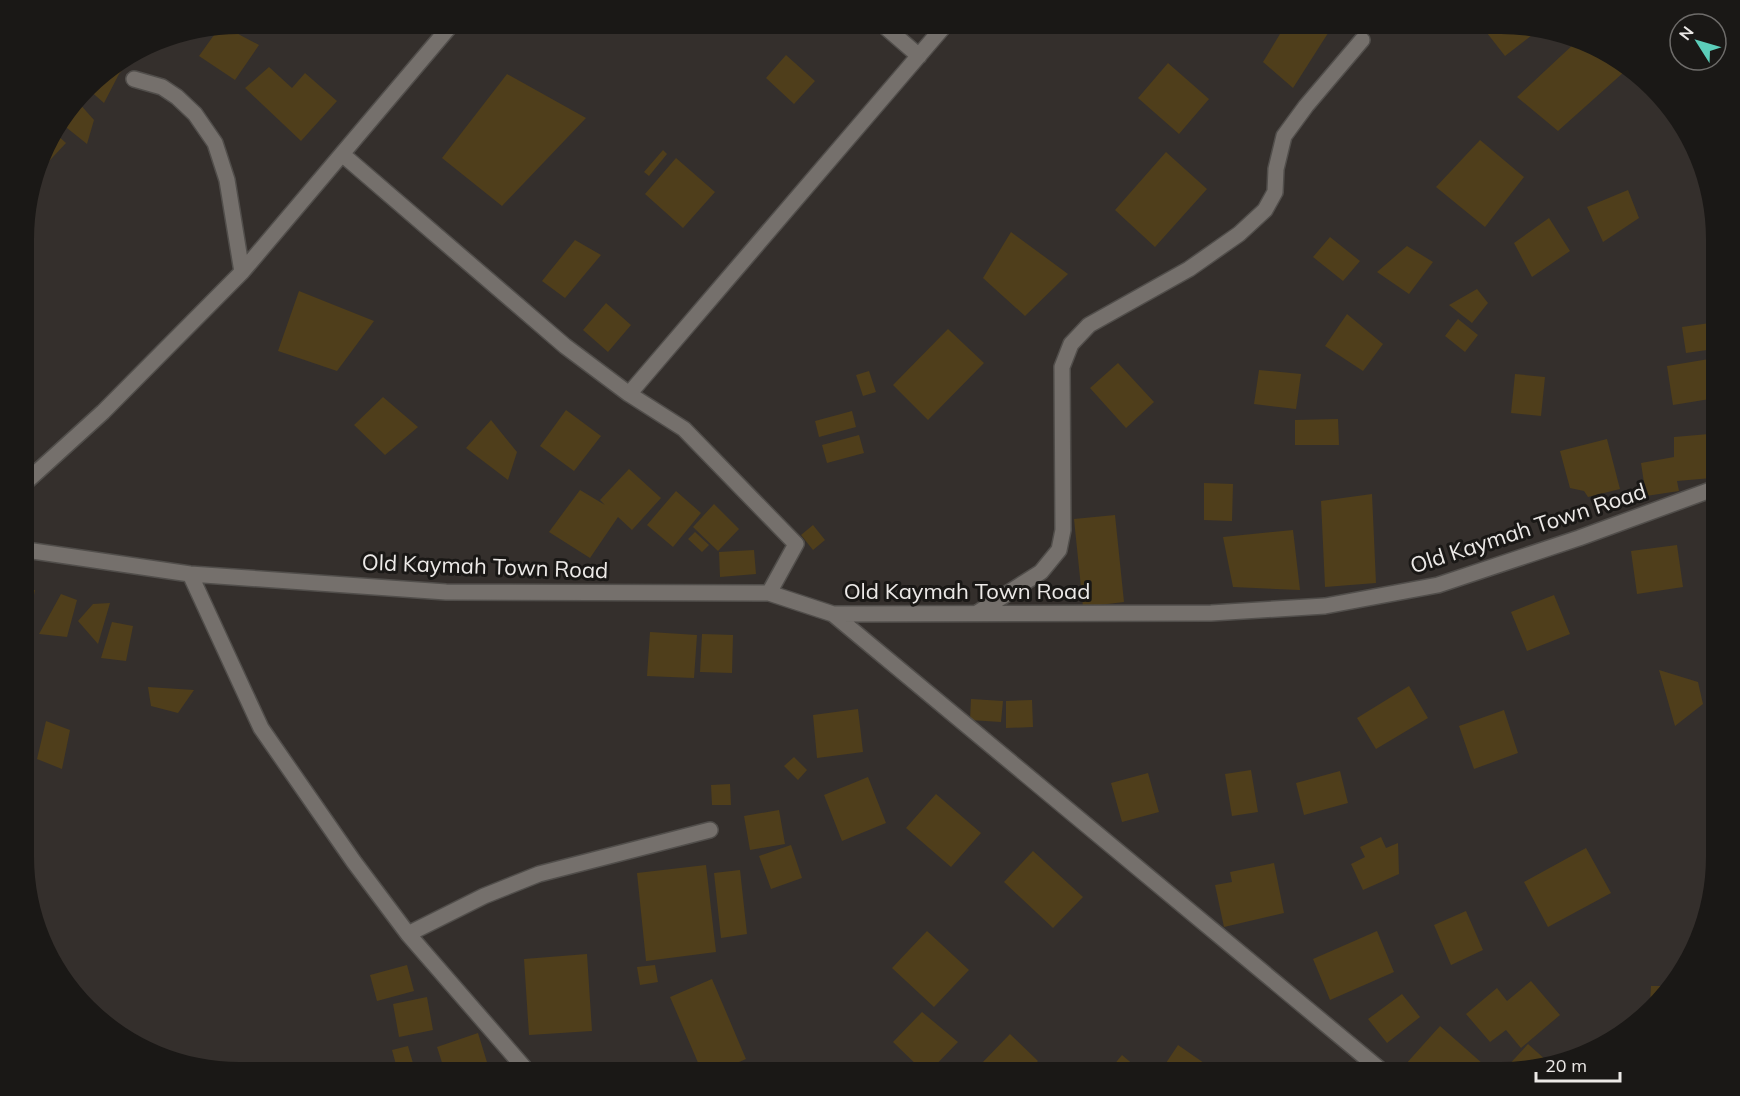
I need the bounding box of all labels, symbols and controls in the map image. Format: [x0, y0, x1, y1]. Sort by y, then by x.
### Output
north arrow [1668, 12, 1728, 72]
text: N [1674, 22, 1698, 44]
street label: Old Kaymah Town Road [1406, 477, 1650, 579]
street label: Old Kaymah Town Road [361, 548, 609, 584]
street label: Old Kaymah Town Road [844, 577, 1090, 605]
scale bar [1536, 1045, 1620, 1083]
text: 20 m [1545, 1054, 1587, 1077]

